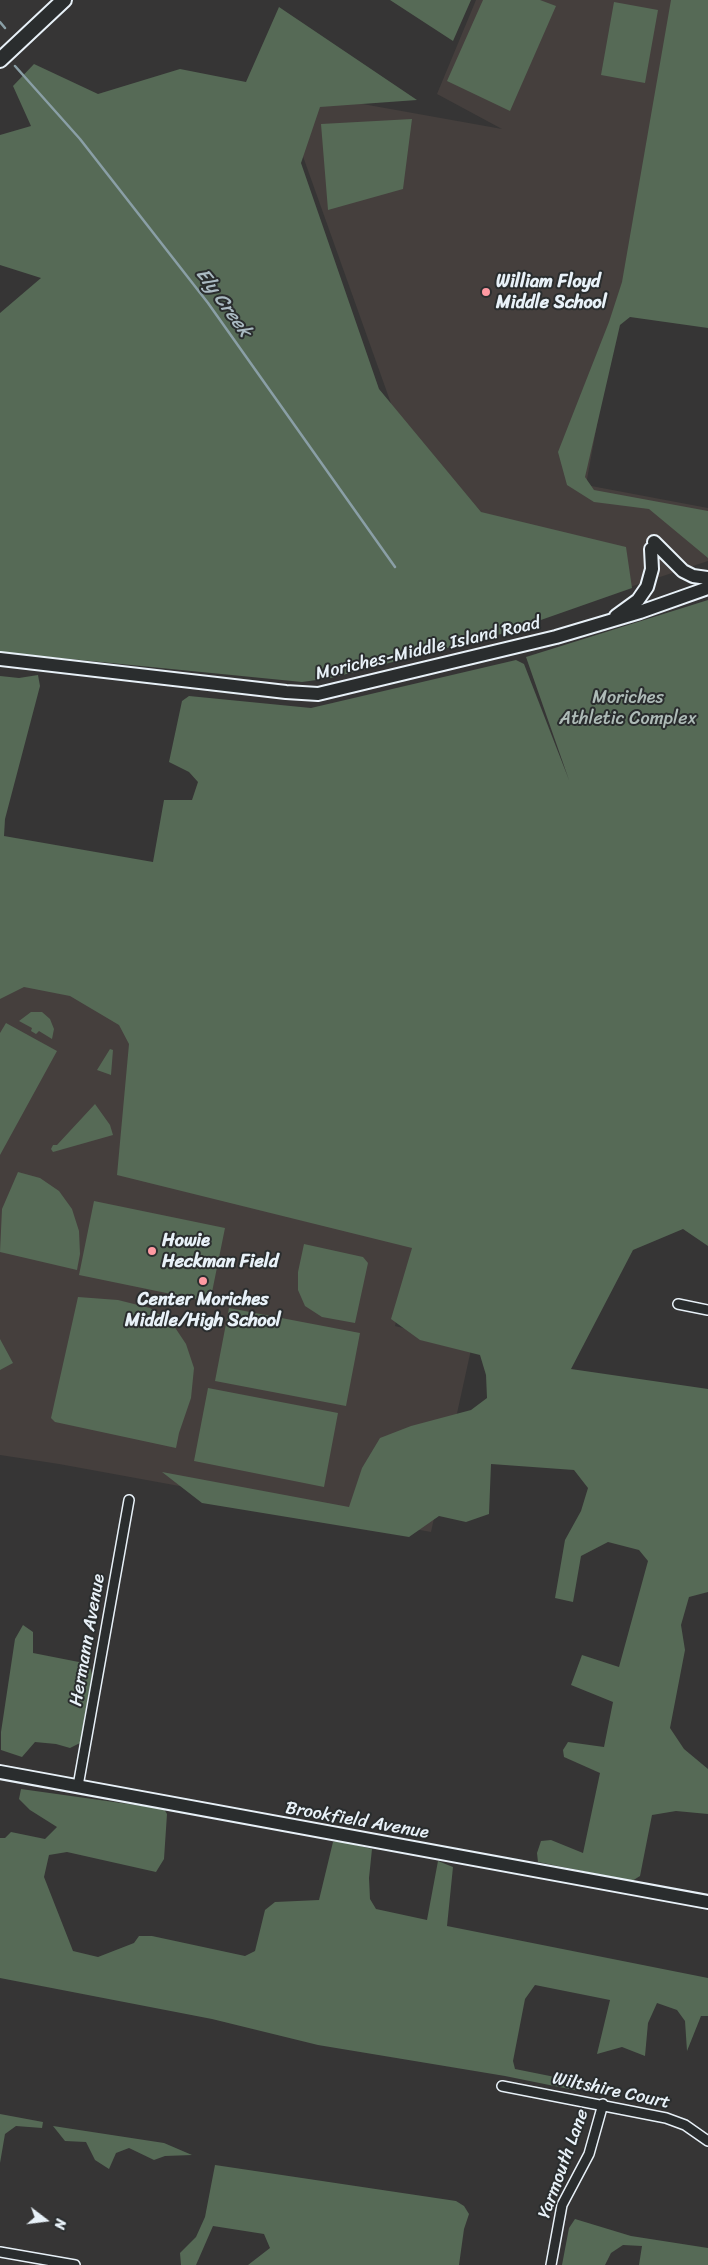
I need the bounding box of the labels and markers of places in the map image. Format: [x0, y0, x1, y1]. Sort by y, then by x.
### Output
place label: William Floyd Middle School [496, 271, 607, 314]
marker: William Floyd Middle School [480, 286, 492, 298]
place label: Howie Heckman Field [162, 1230, 278, 1272]
marker: Howie Heckman Field [146, 1245, 158, 1257]
marker: Center Moriches Middle/High School [197, 1275, 209, 1287]
place label: Center Moriches Middle/High School [125, 1289, 281, 1332]

